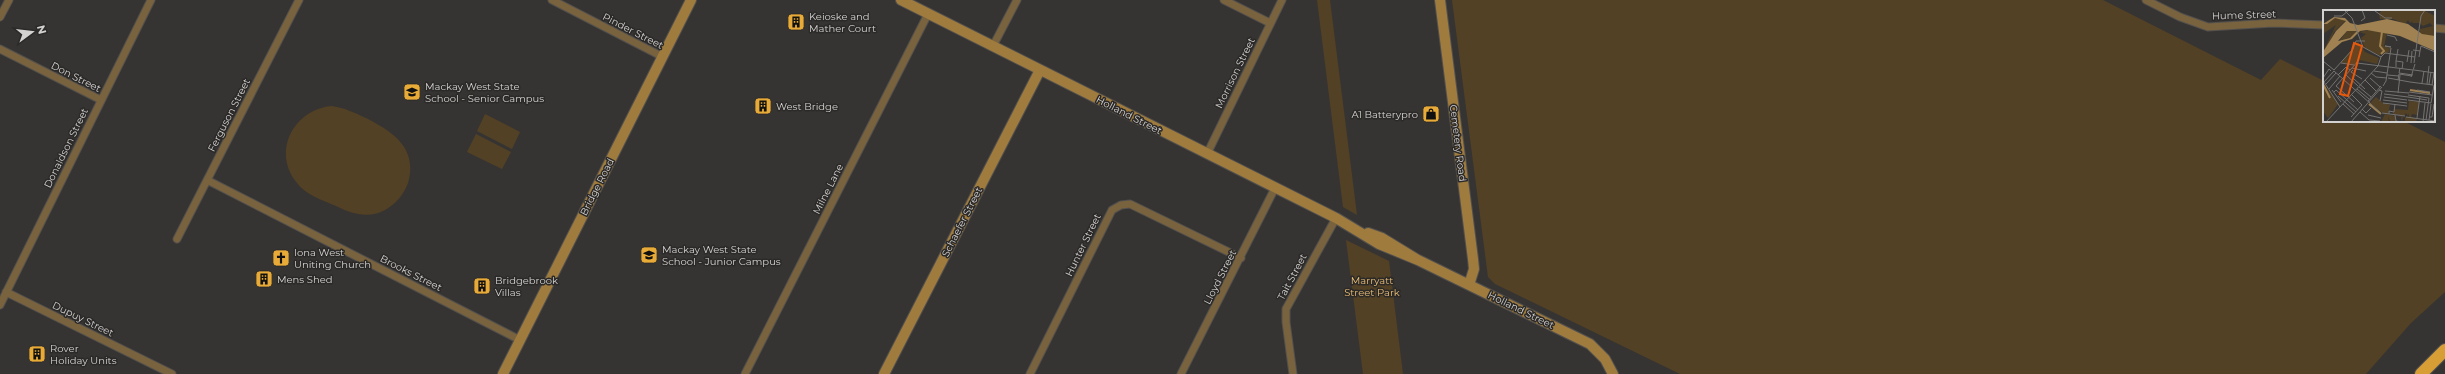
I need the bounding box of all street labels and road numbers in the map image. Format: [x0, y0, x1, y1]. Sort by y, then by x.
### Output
street label: Hume Street [2212, 7, 2276, 23]
street label: Pinder Street [600, 10, 666, 52]
street label: Morrison Street [1212, 35, 1258, 111]
street label: Don Street [49, 59, 103, 95]
street label: Ferguson Street [205, 76, 253, 154]
street label: Holland Street [1094, 93, 1164, 137]
street label: Cemetery Road [1447, 104, 1469, 182]
street label: Donaldson Street [41, 106, 91, 190]
street label: Bridge Road [577, 156, 617, 218]
street label: Milne Lane [810, 162, 846, 216]
street label: Schaefer Street [939, 185, 985, 259]
street label: Hunter Street [1062, 211, 1104, 279]
street label: Lloyd Street [1201, 247, 1239, 307]
street label: Tait Street [1274, 251, 1310, 303]
street label: Brooks Street [378, 252, 444, 294]
street label: Holland Street [1486, 288, 1556, 332]
street label: Dupuy Street [50, 299, 116, 339]

